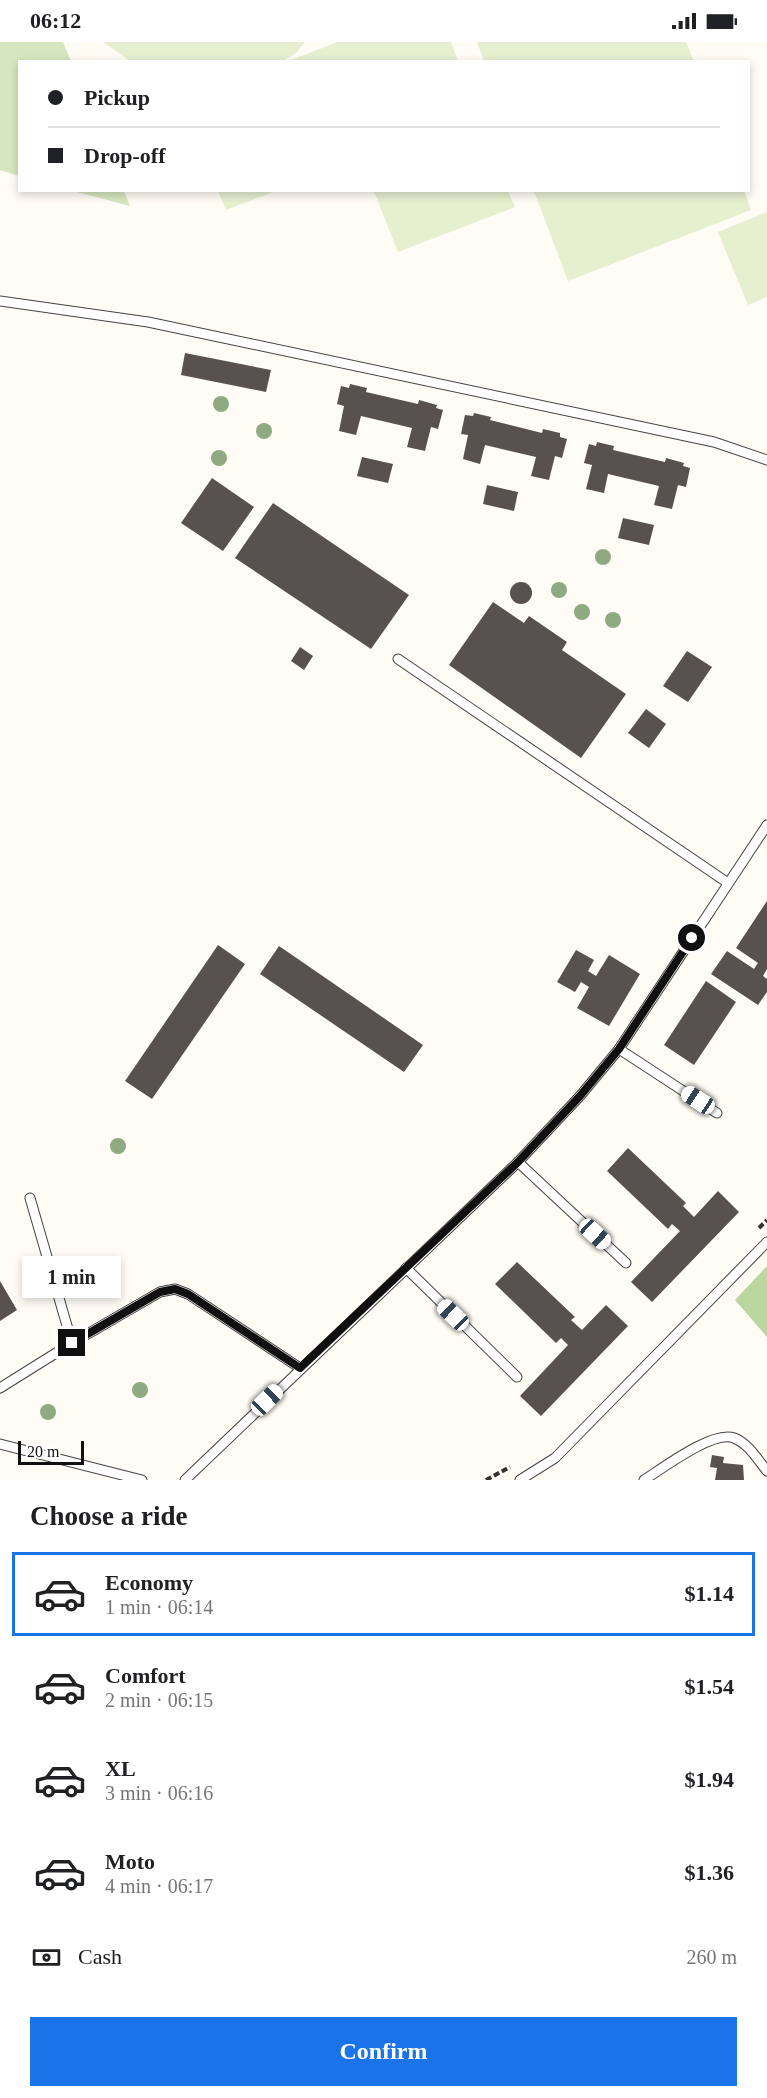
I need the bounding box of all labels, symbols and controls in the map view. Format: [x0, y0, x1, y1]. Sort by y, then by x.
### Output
text: 06:12 [30, 8, 81, 33]
text: Pickup [84, 85, 150, 110]
text: Drop-off [84, 143, 165, 168]
route start [678, 924, 705, 951]
car [678, 1083, 718, 1117]
car [576, 1215, 614, 1253]
callout: 1 min [22, 1256, 122, 1298]
text: 1 min [47, 1266, 96, 1288]
car [434, 1296, 472, 1334]
route end [58, 1329, 85, 1356]
car [248, 1381, 286, 1419]
scale bar [18, 1438, 84, 1466]
text: 20 m [27, 1443, 59, 1460]
text: Choose a ride [30, 1501, 188, 1531]
icon: car [33, 1567, 87, 1621]
text: Economy [105, 1570, 193, 1595]
text: $1.14 [685, 1581, 734, 1606]
text: 1 min · 06:14 [105, 1596, 213, 1618]
icon: car [33, 1660, 87, 1714]
text: Comfort [105, 1663, 186, 1688]
text: $1.54 [685, 1674, 734, 1699]
text: 2 min · 06:15 [105, 1689, 213, 1711]
icon: car [33, 1753, 87, 1807]
text: XL [105, 1756, 136, 1781]
text: $1.94 [685, 1767, 734, 1792]
text: 3 min · 06:16 [105, 1782, 213, 1804]
icon: car [33, 1846, 87, 1900]
text: Moto [105, 1849, 155, 1874]
text: $1.36 [685, 1860, 734, 1885]
text: 4 min · 06:17 [105, 1875, 213, 1897]
icon: cash [30, 1941, 63, 1974]
text: Cash [78, 1944, 122, 1969]
text: 260 m [686, 1946, 737, 1968]
button: Confirm [30, 2017, 737, 2086]

